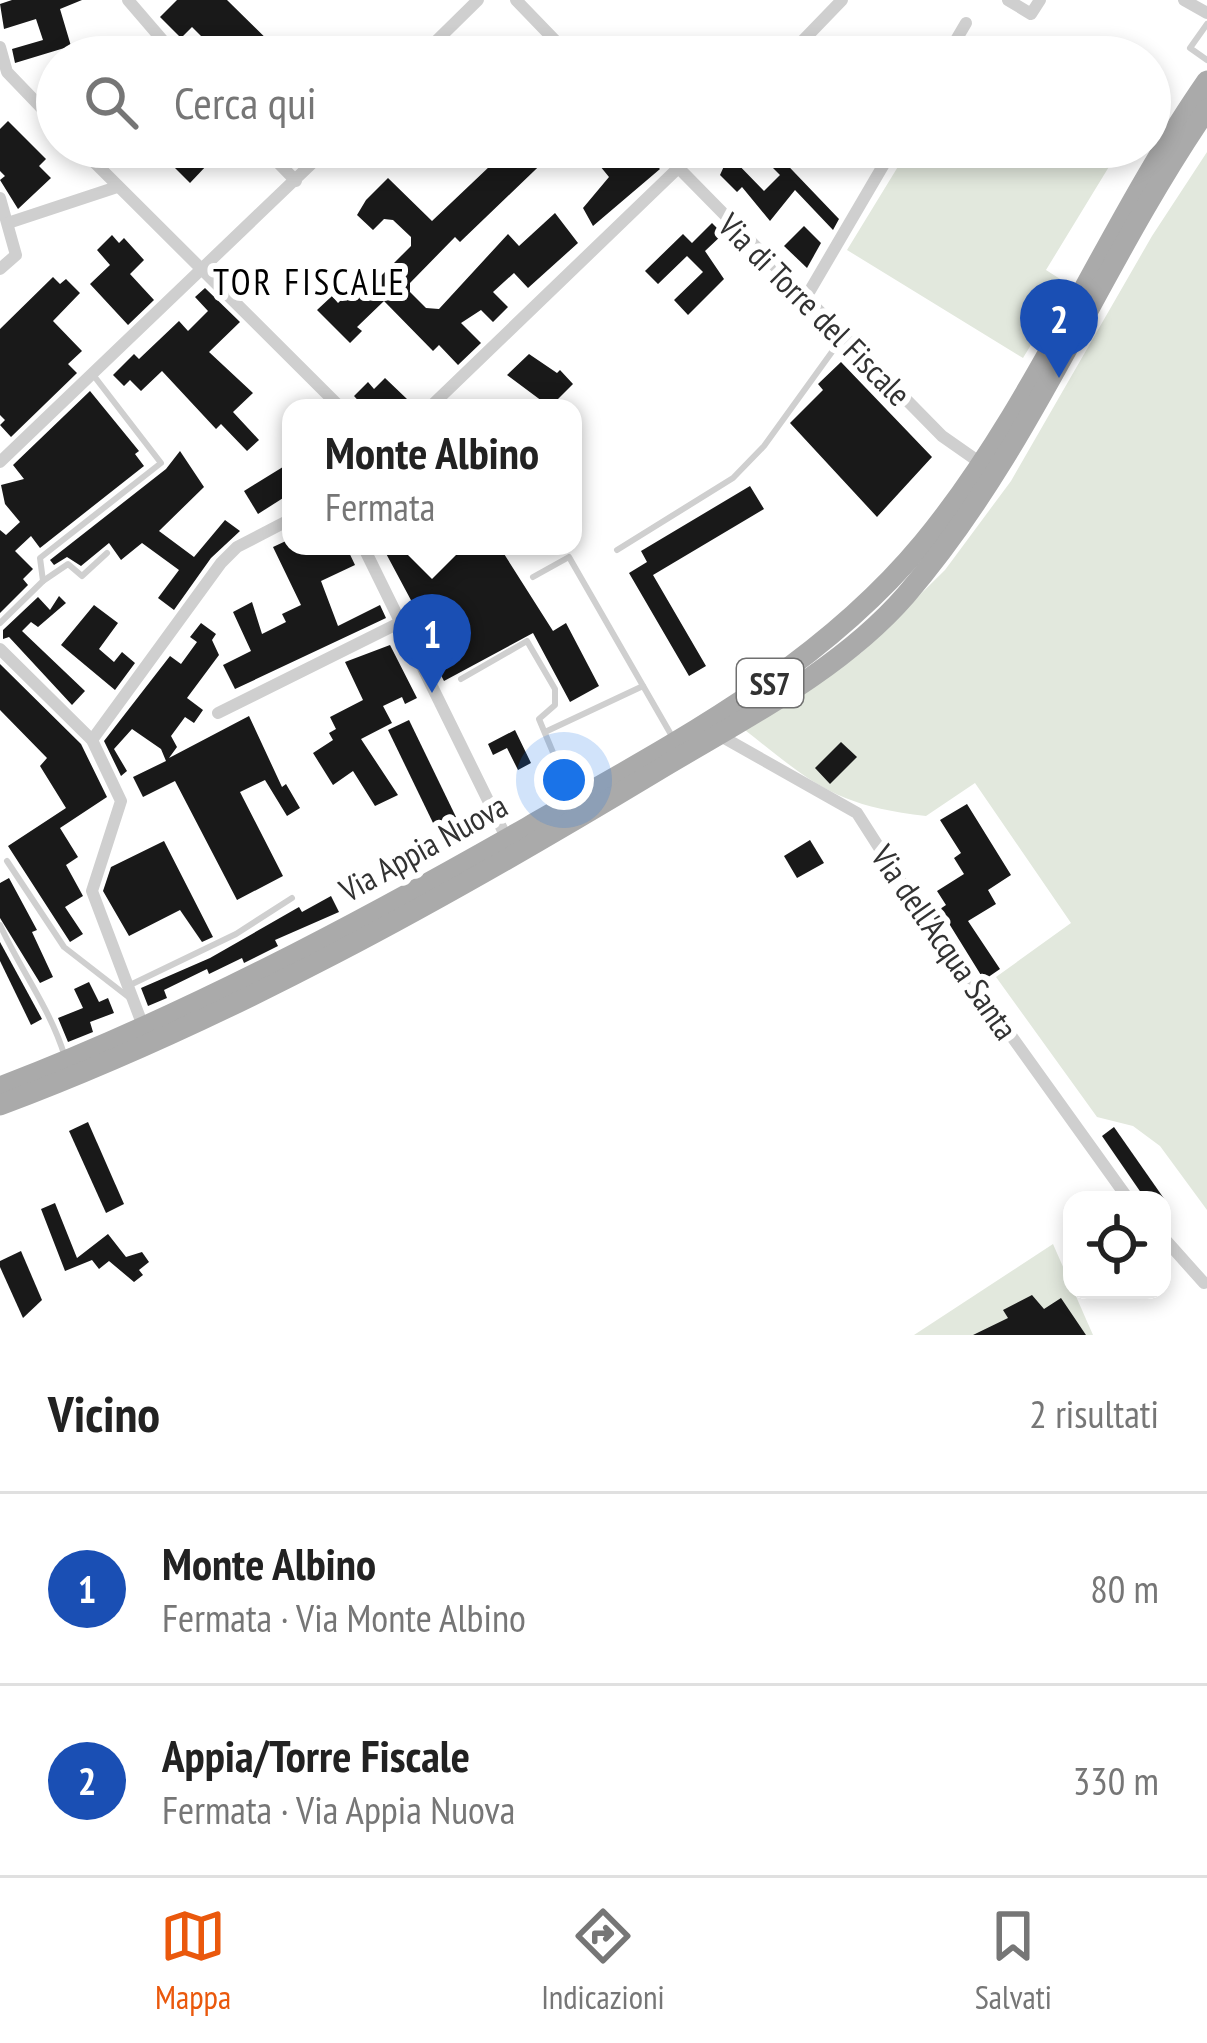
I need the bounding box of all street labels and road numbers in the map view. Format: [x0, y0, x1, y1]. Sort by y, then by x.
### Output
street label: Via di Torre del Fiscale [709, 203, 920, 414]
road number: SS7 [737, 659, 803, 707]
street label: Via Appia Nuova [331, 783, 515, 911]
street label: Via dell'Acqua Santa [861, 835, 1028, 1048]

